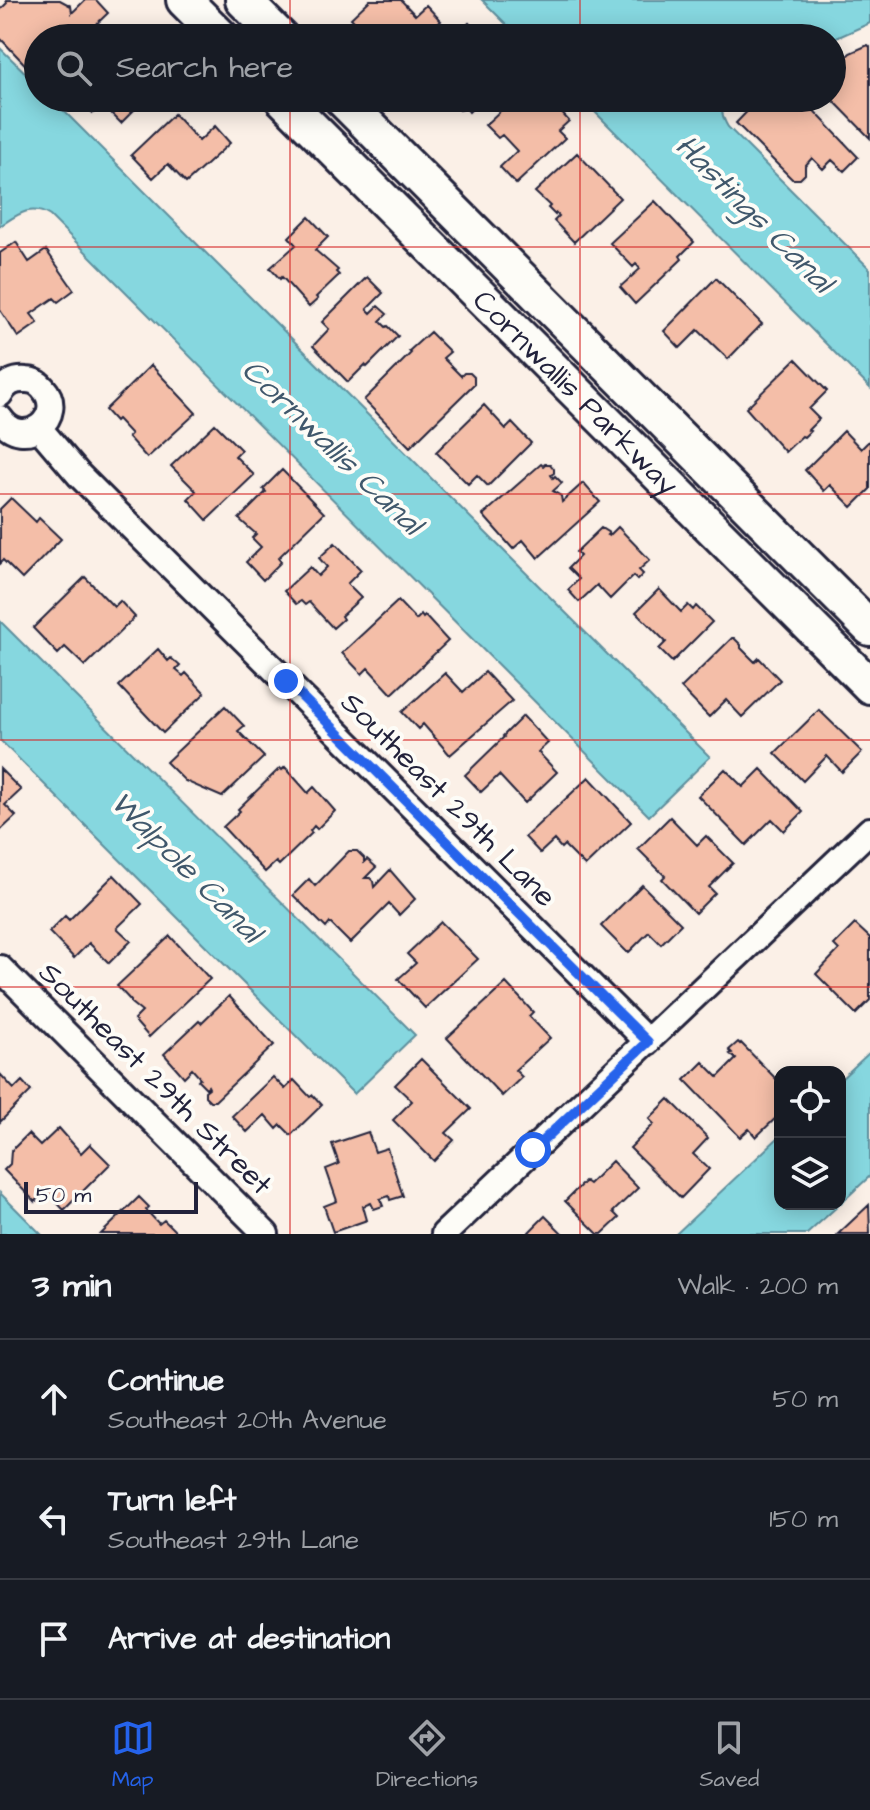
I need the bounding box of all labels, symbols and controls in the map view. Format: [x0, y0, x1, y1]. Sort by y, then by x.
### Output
search box [24, 24, 846, 112]
icon: search [52, 46, 96, 90]
text: Search here [116, 47, 293, 89]
water label: Hastings Canal [664, 125, 846, 307]
street label: Cornwallis Parkway [463, 281, 688, 506]
water label: Cornwallis Canal [231, 349, 436, 548]
route end [268, 663, 304, 699]
street label: Southeast 29th Lane [331, 682, 566, 917]
water label: Walpole Canal [100, 781, 275, 956]
street label: Southeast 29th Street [29, 953, 281, 1205]
map controls [774, 1066, 846, 1210]
button: locate [774, 1066, 846, 1138]
route start [515, 1132, 551, 1168]
button: layers [774, 1138, 846, 1210]
scale bar [24, 1178, 198, 1214]
text: 50 m [36, 1180, 91, 1211]
text: 3 min [32, 1262, 112, 1310]
text: Walk · 200 m [677, 1268, 838, 1304]
text: Continue [108, 1360, 224, 1402]
icon: ahead [32, 1377, 76, 1421]
text: 50 m [773, 1381, 838, 1417]
text: Southeast 20th Avenue [108, 1402, 387, 1438]
text: Turn left [108, 1480, 236, 1522]
icon: left [32, 1497, 76, 1541]
text: 150 m [769, 1501, 838, 1537]
text: Southeast 29th Lane [108, 1522, 359, 1558]
icon: arrive [32, 1617, 76, 1661]
text: Arrive at destination [108, 1618, 390, 1660]
tab: Map [111, 1716, 155, 1795]
tab: Directions [376, 1716, 478, 1795]
tab: Saved [699, 1716, 759, 1795]

